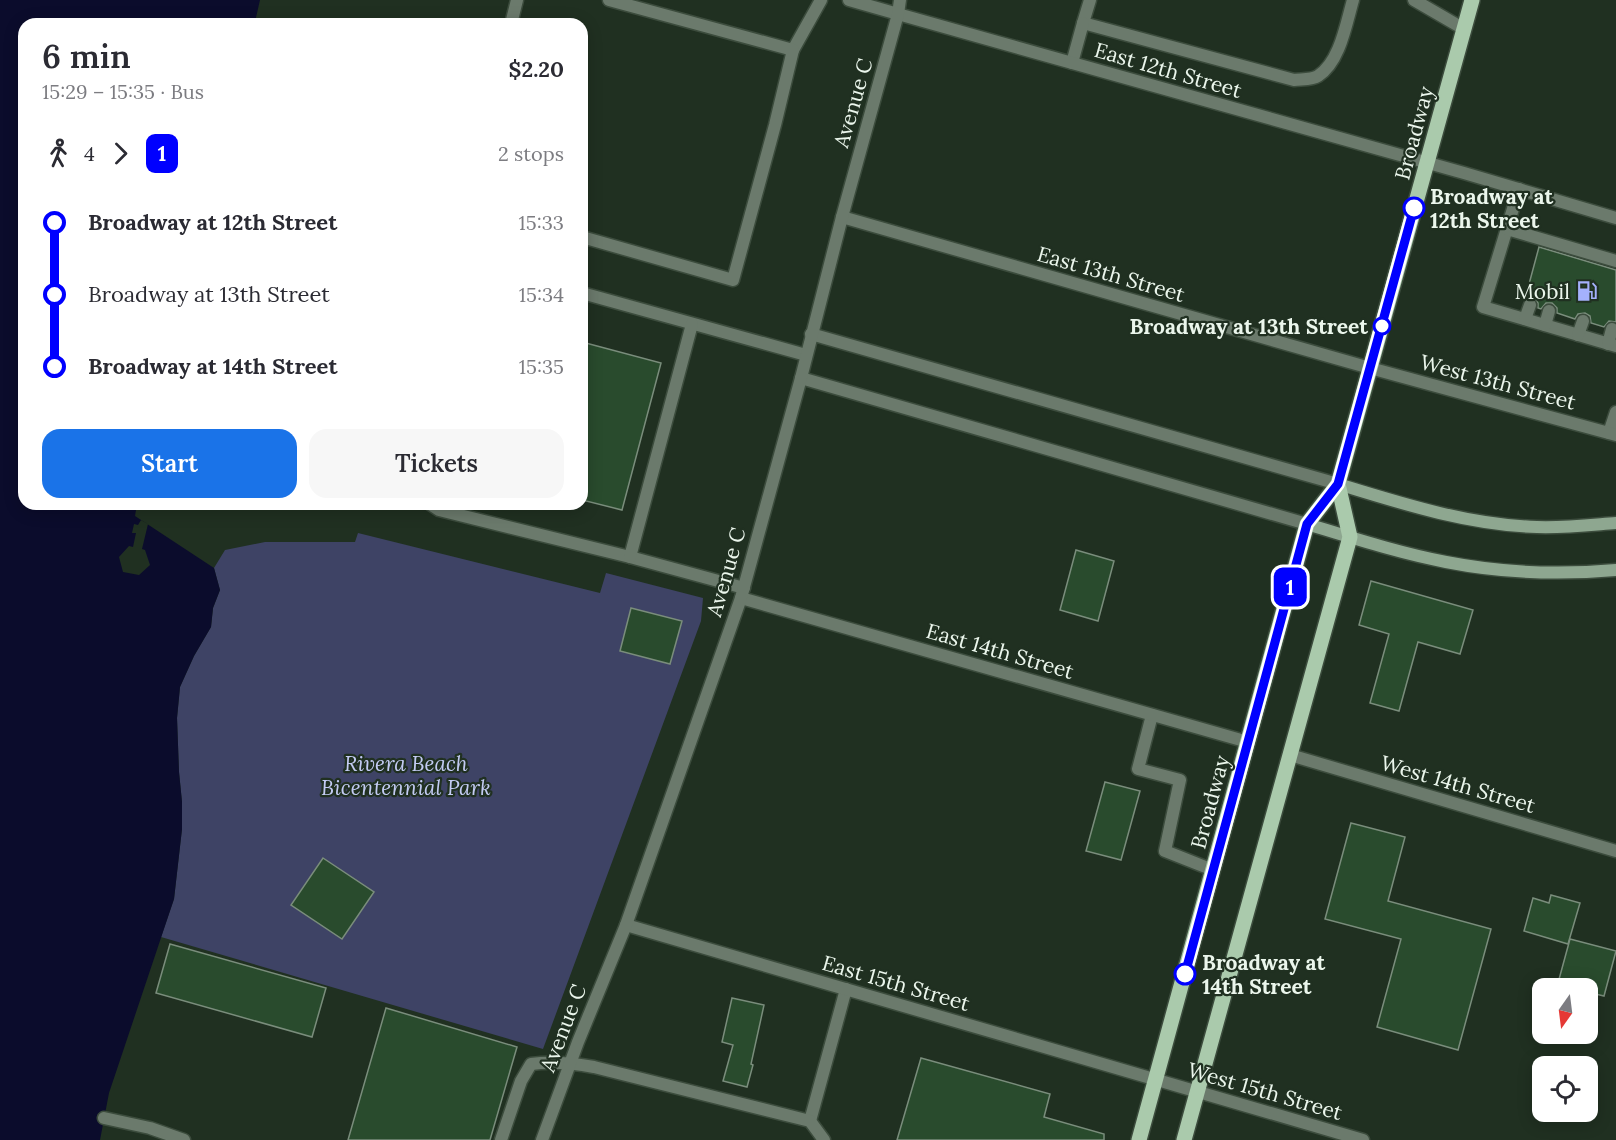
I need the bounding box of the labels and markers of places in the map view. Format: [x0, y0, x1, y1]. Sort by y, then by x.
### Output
place label: Broadway at 12th Street [1430, 183, 1553, 234]
marker: Broadway at 12th Street [1403, 197, 1425, 219]
place label: Mobil [1515, 278, 1570, 305]
fuel station icon: Mobil [1575, 279, 1599, 303]
place label: Broadway at 13th Street [1130, 313, 1368, 340]
marker: Broadway at 13th Street [1373, 317, 1391, 335]
place label: Broadway at 14th Street [1202, 949, 1325, 1000]
marker: Broadway at 14th Street [1174, 963, 1196, 985]

